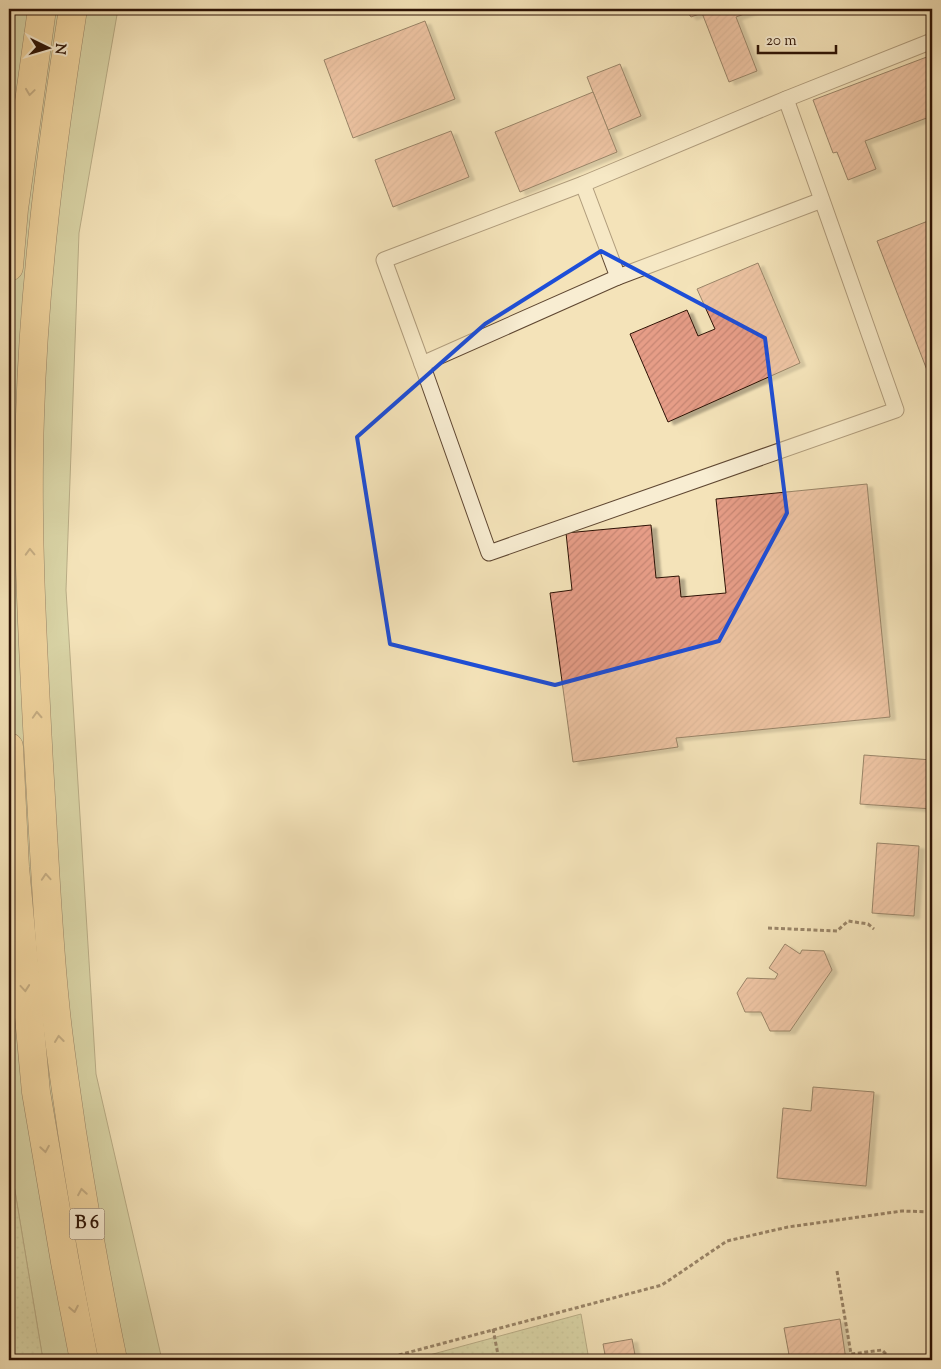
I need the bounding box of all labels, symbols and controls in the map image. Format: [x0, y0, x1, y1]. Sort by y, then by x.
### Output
north arrow [22, 22, 72, 72]
scale bar [758, 22, 836, 54]
text: 20 m [766, 31, 797, 52]
text: N [49, 43, 69, 55]
one-way arrow [25, 87, 35, 96]
one-way arrow [25, 548, 35, 556]
one-way arrow [31, 710, 42, 718]
one-way arrow [40, 873, 51, 881]
one-way arrow [20, 984, 31, 992]
one-way arrow [54, 1035, 65, 1043]
one-way arrow [40, 1145, 50, 1153]
one-way arrow [77, 1188, 88, 1196]
road number: B 6 [70, 1208, 104, 1240]
one-way arrow [68, 1305, 78, 1313]

